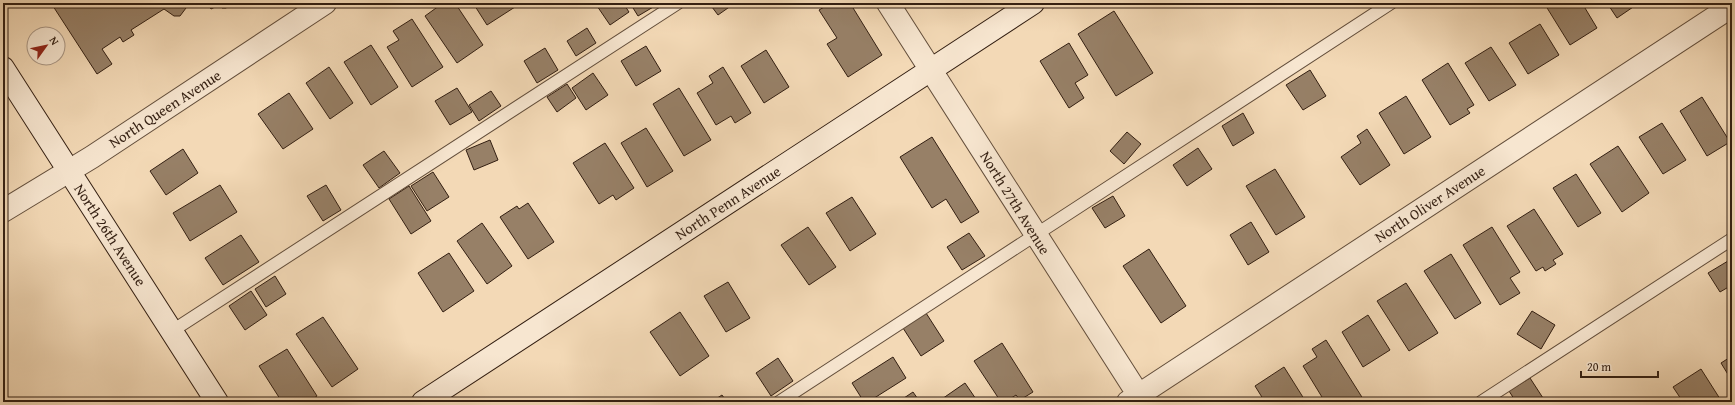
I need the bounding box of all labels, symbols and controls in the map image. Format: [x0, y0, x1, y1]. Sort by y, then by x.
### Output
north arrow [26, 26, 66, 66]
text: N [46, 33, 63, 49]
street label: North Queen Avenue [105, 64, 225, 153]
street label: North 27th Avenue [975, 147, 1056, 258]
street label: North Oliver Avenue [1370, 160, 1489, 247]
street label: North Penn Avenue [671, 161, 785, 245]
street label: North 26th Avenue [69, 179, 151, 290]
scale bar [1581, 353, 1658, 379]
text: 20 m [1587, 358, 1611, 375]

